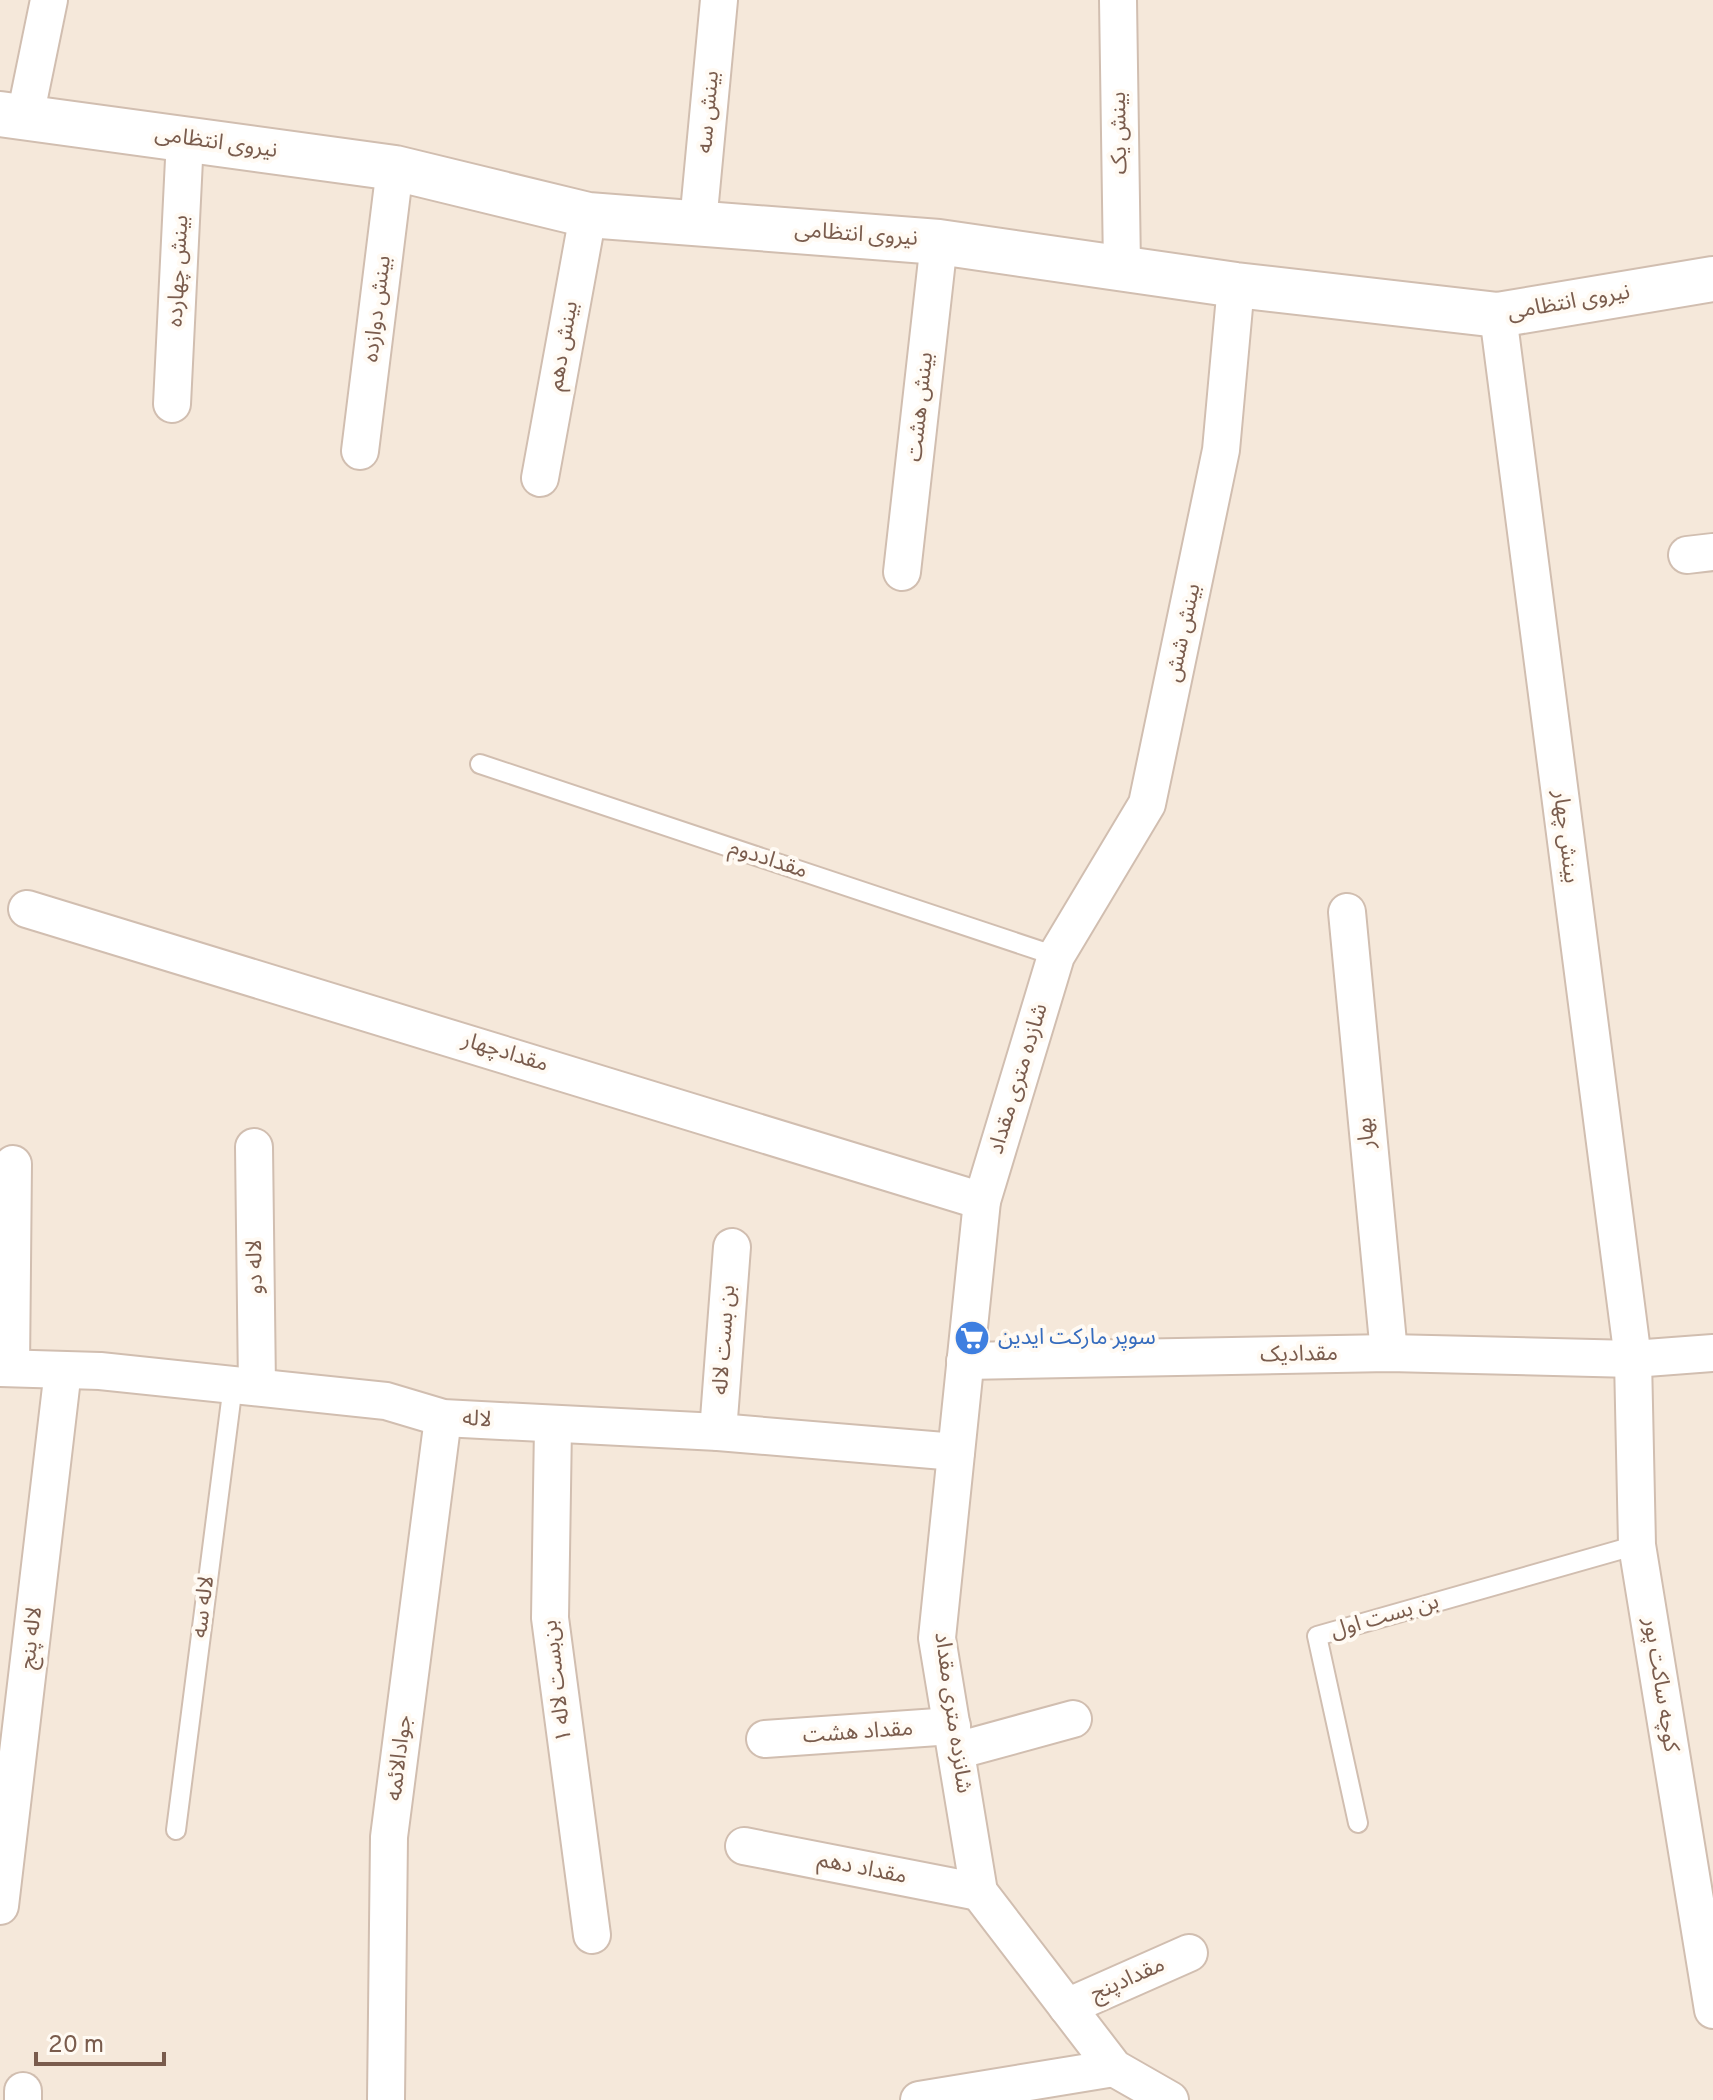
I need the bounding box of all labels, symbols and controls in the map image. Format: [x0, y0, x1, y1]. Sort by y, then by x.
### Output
street label: بینش سه [692, 70, 726, 154]
street label: بینش یک [1106, 91, 1134, 175]
street label: نیروی انتظامی [153, 121, 279, 165]
street label: بینش چهارده [163, 214, 195, 328]
street label: نیروی انتظامی [793, 217, 919, 253]
street label: بینش دوازده [358, 254, 398, 364]
street label: نیروی انتظامی [1506, 279, 1632, 327]
street label: بینش دهم [543, 299, 586, 393]
street label: بینش هشت [902, 351, 940, 463]
street label: بینش شش [1160, 581, 1208, 685]
street label: بینش چهار [1546, 788, 1584, 885]
street label: مقداددوم [725, 835, 811, 886]
street label: شازده متری مقداد [983, 1001, 1055, 1157]
street label: مقدادچهار [458, 1027, 551, 1079]
street label: بهار [1352, 1116, 1382, 1151]
street label: لاله دو [242, 1239, 270, 1295]
street label: بن بست لاله [708, 1284, 742, 1396]
supermarket icon: سوپر مارکت ایدین [953, 1319, 991, 1357]
place label: سوپر مارکت ایدین [998, 1325, 1156, 1352]
street label: مقدادیک [1260, 1341, 1338, 1369]
street label: لاله [461, 1406, 493, 1434]
street label: لاله سه [187, 1574, 221, 1640]
street label: بن بست اول [1328, 1589, 1442, 1645]
street label: لاله پنج [15, 1605, 50, 1671]
street label: کوچه ساکت پور [1636, 1615, 1684, 1755]
street label: بن‌بست لاله ۱ [537, 1618, 579, 1744]
street label: شانزده متری مقداد [927, 1631, 977, 1795]
street label: جوادالائمه [381, 1713, 419, 1803]
street label: مقداد هشت [802, 1716, 914, 1750]
street label: مقداد دهم [815, 1847, 909, 1892]
street label: مقدادپنج [1087, 1952, 1170, 2009]
scale bar [36, 2016, 164, 2066]
text: 20 m [48, 2031, 104, 2061]

